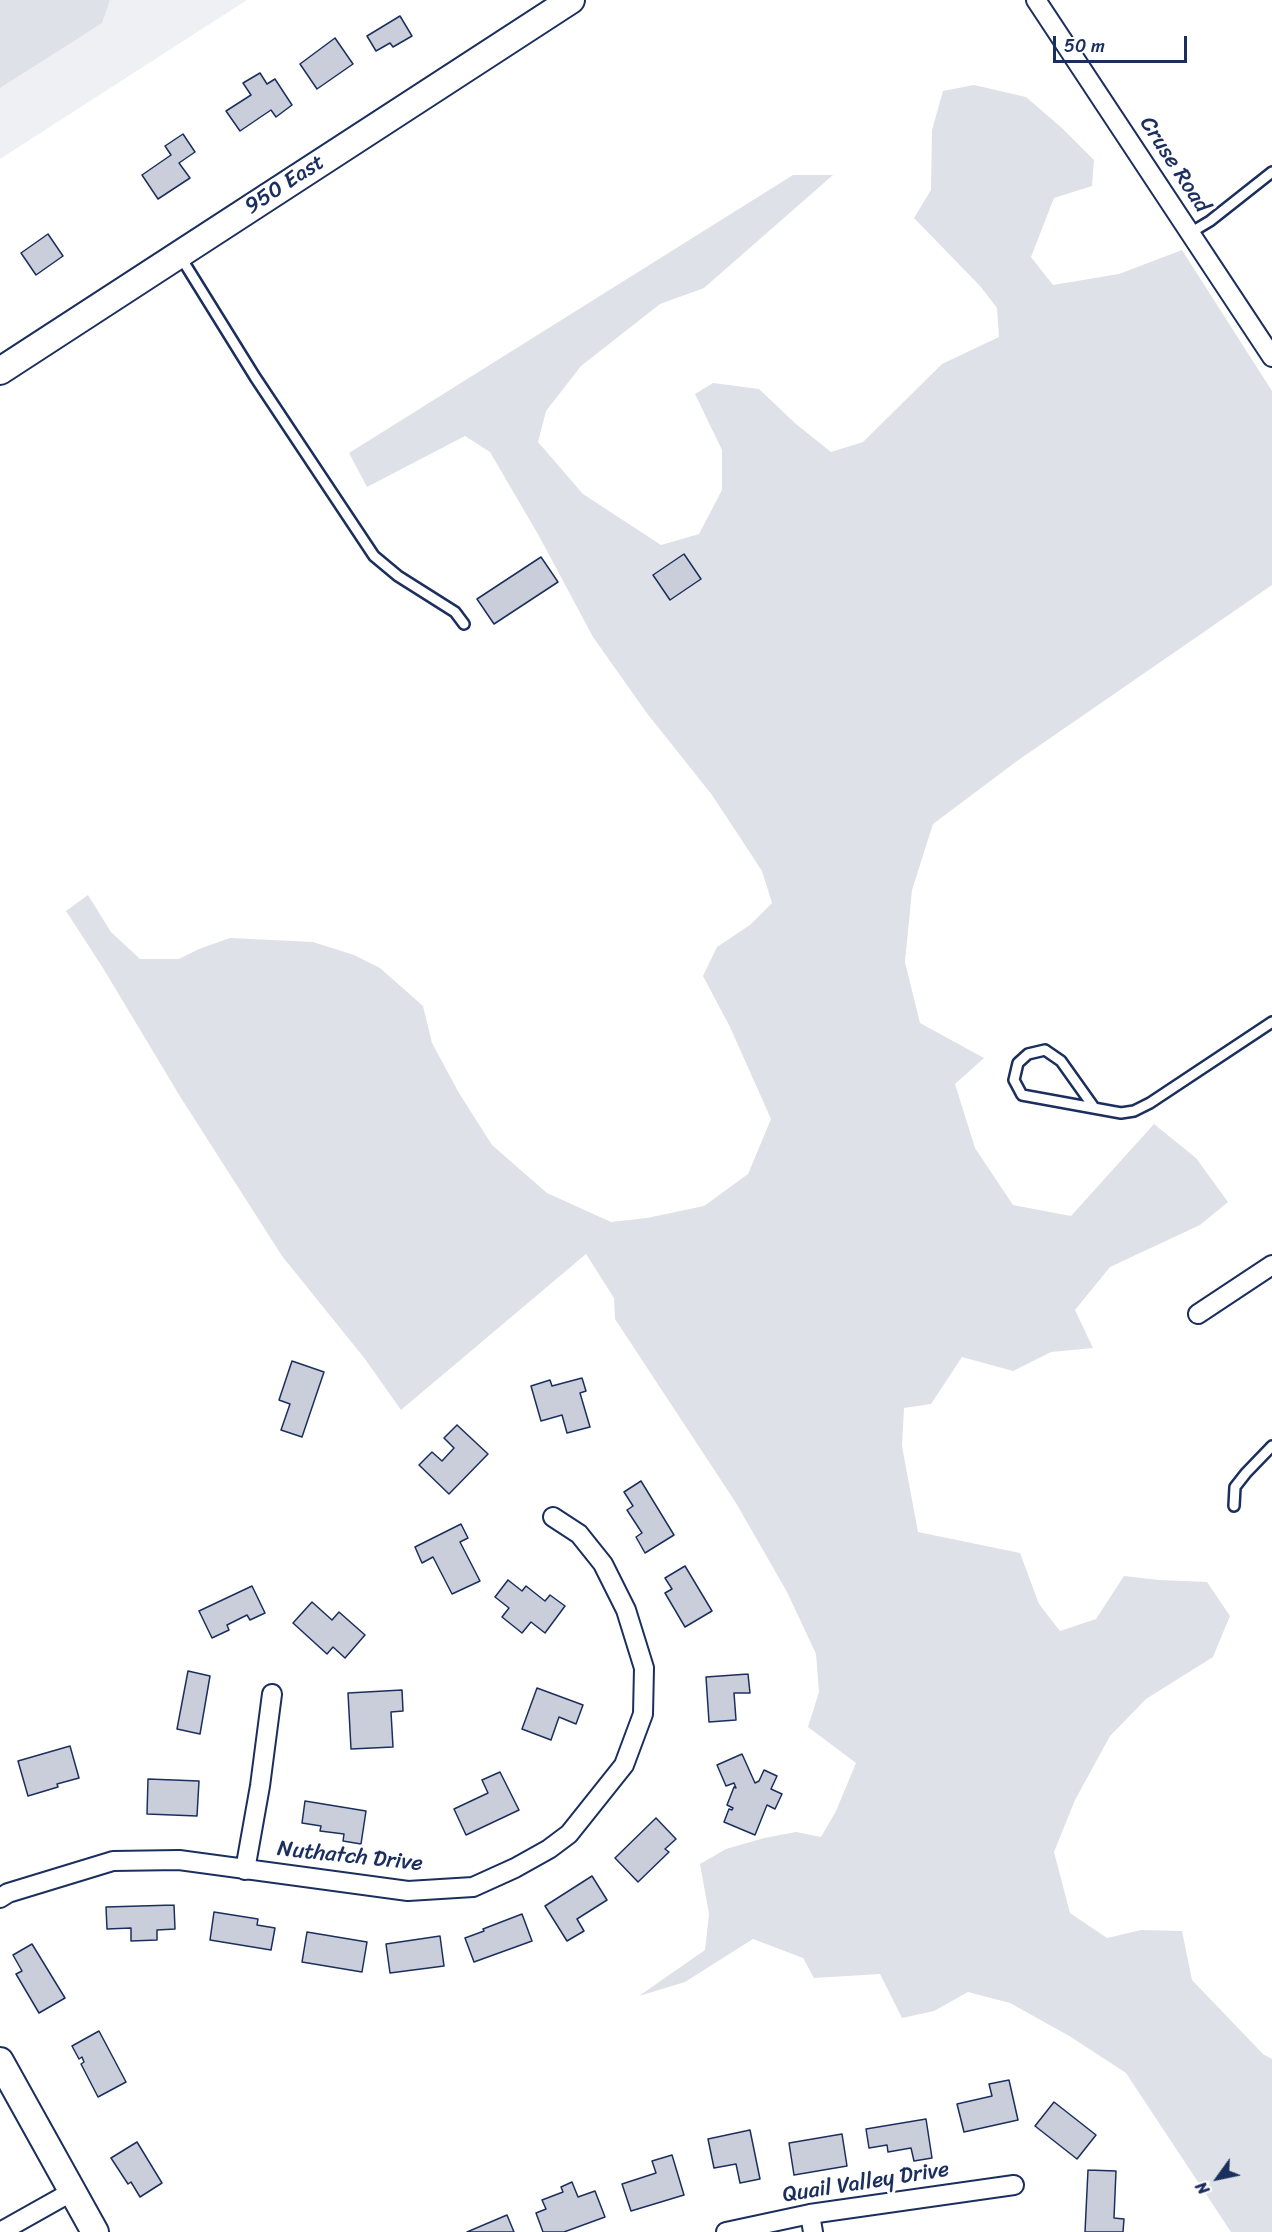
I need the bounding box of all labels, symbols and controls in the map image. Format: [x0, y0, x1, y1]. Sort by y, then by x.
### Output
scale bar [1056, 24, 1190, 62]
text: 50 m [1064, 30, 1105, 62]
street label: Cruse Road [1133, 112, 1215, 218]
street label: 950 East [240, 150, 330, 220]
street label: Nuthatch Drive [276, 1836, 424, 1878]
north arrow [1188, 2148, 1248, 2208]
street label: Quail Valley Drive [781, 2157, 951, 2209]
text: N [1187, 2176, 1218, 2201]

